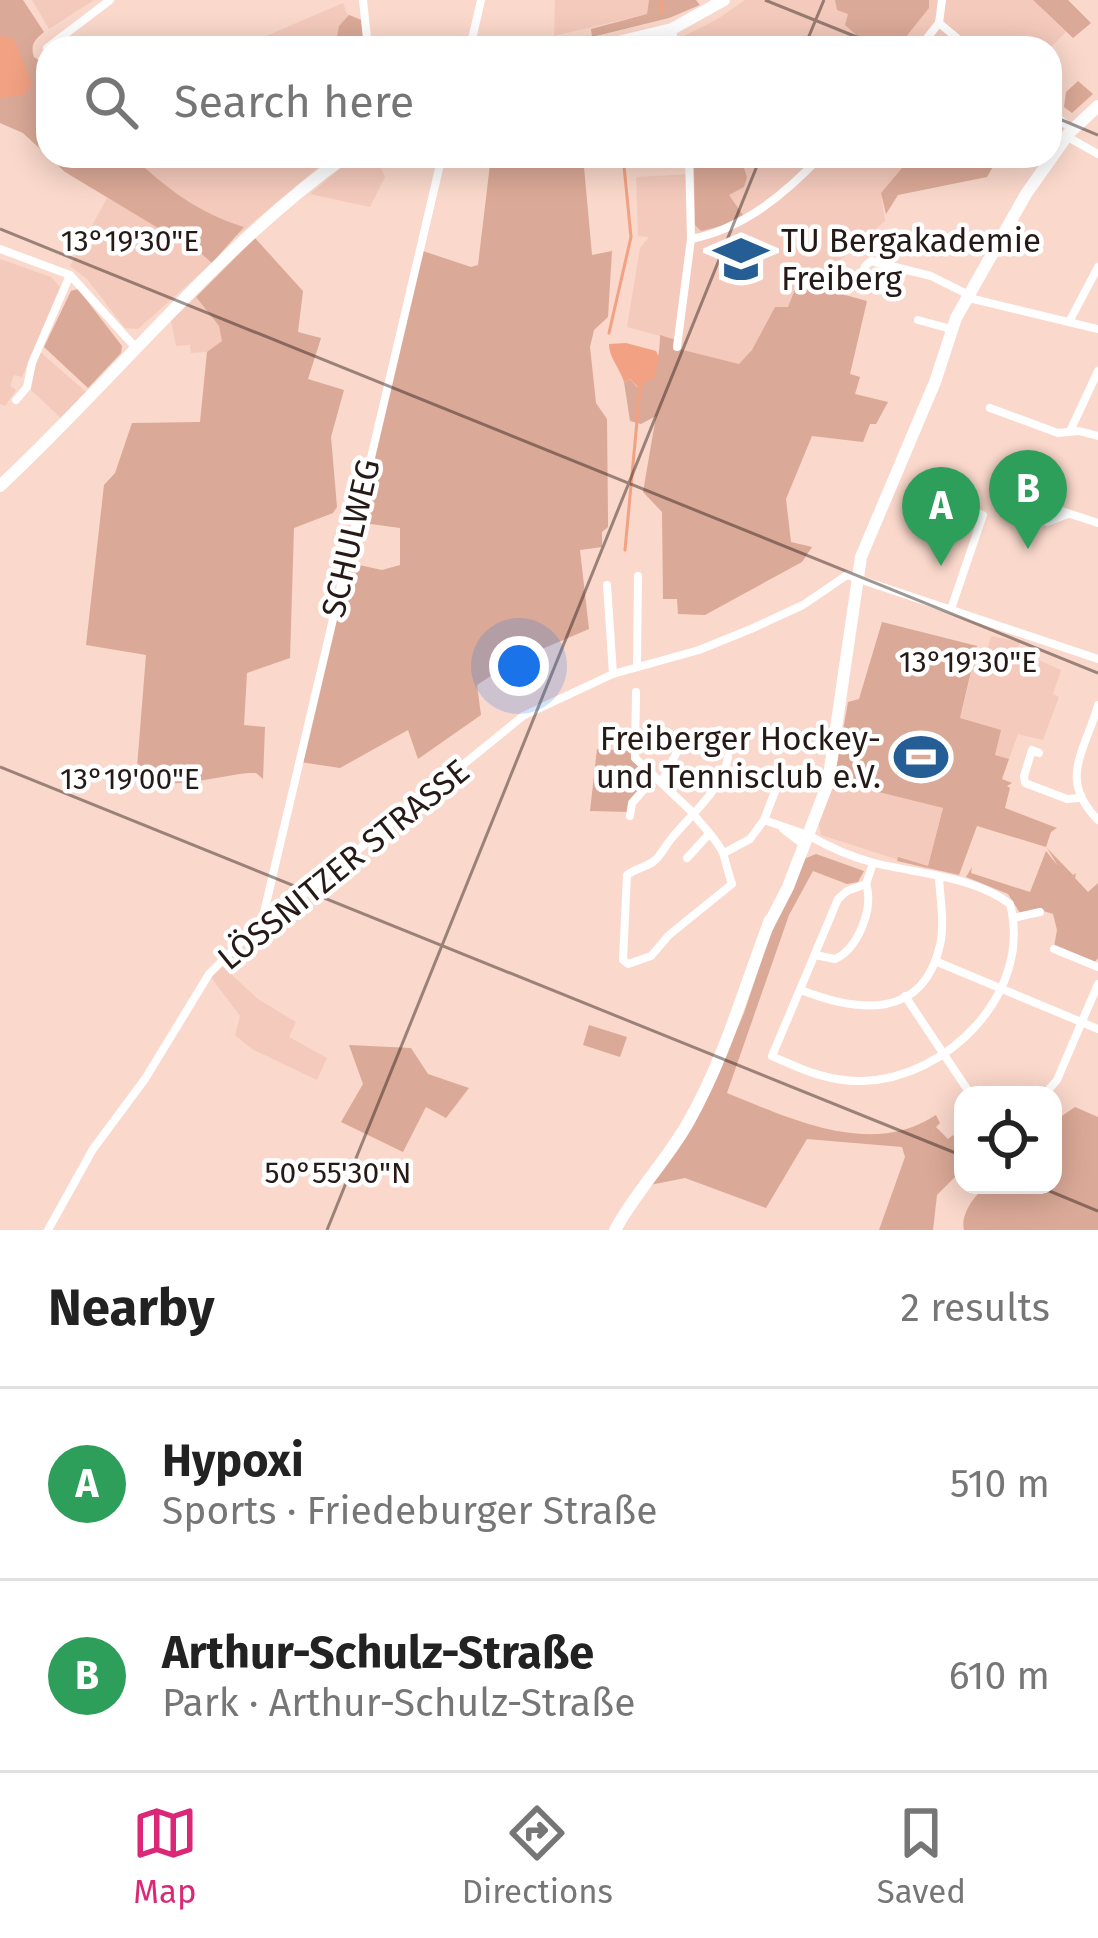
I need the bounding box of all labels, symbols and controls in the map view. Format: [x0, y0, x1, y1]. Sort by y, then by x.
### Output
search box [36, 36, 1062, 168]
icon: search [78, 69, 144, 135]
text: Search here [174, 75, 414, 129]
place label: TU Bergakademie Freiberg [781, 221, 1041, 299]
text: 13°19'30"E [61, 223, 199, 259]
school or university icon: TU Bergakademie Freiberg [712, 230, 770, 288]
pin: B [989, 450, 1067, 549]
street label: SCHULWEG [313, 455, 389, 621]
pin: A [902, 467, 980, 566]
your location [489, 636, 549, 696]
text: 13°19'30"E [899, 644, 1037, 680]
place label: Freiberger Hockey- und Tennisclub e.V. [596, 719, 881, 797]
sports icon: Freiberger Hockey- und Tennisclub e.V. [892, 728, 950, 786]
street label: LÖSSNITZER STRASSE [210, 751, 477, 979]
text: 13°19'00"E [60, 761, 200, 797]
map controls [954, 1086, 1062, 1194]
button: locate [954, 1086, 1062, 1194]
text: 50°55'30"N [265, 1155, 411, 1191]
text: Nearby [48, 1277, 214, 1339]
text: 2 results [901, 1285, 1050, 1331]
text: Hypoxi [162, 1434, 304, 1488]
text: A [75, 1461, 99, 1507]
text: 510 m [950, 1461, 1050, 1507]
text: Sports · Friedeburger Straße [162, 1488, 658, 1534]
text: Arthur-Schulz-Straße [162, 1626, 594, 1680]
text: B [75, 1653, 99, 1699]
text: 610 m [949, 1653, 1050, 1699]
text: Park · Arthur-Schulz-Straße [162, 1680, 635, 1726]
tab: Map [132, 1800, 198, 1912]
tab: Directions [462, 1800, 613, 1912]
tab: Saved [877, 1800, 966, 1912]

